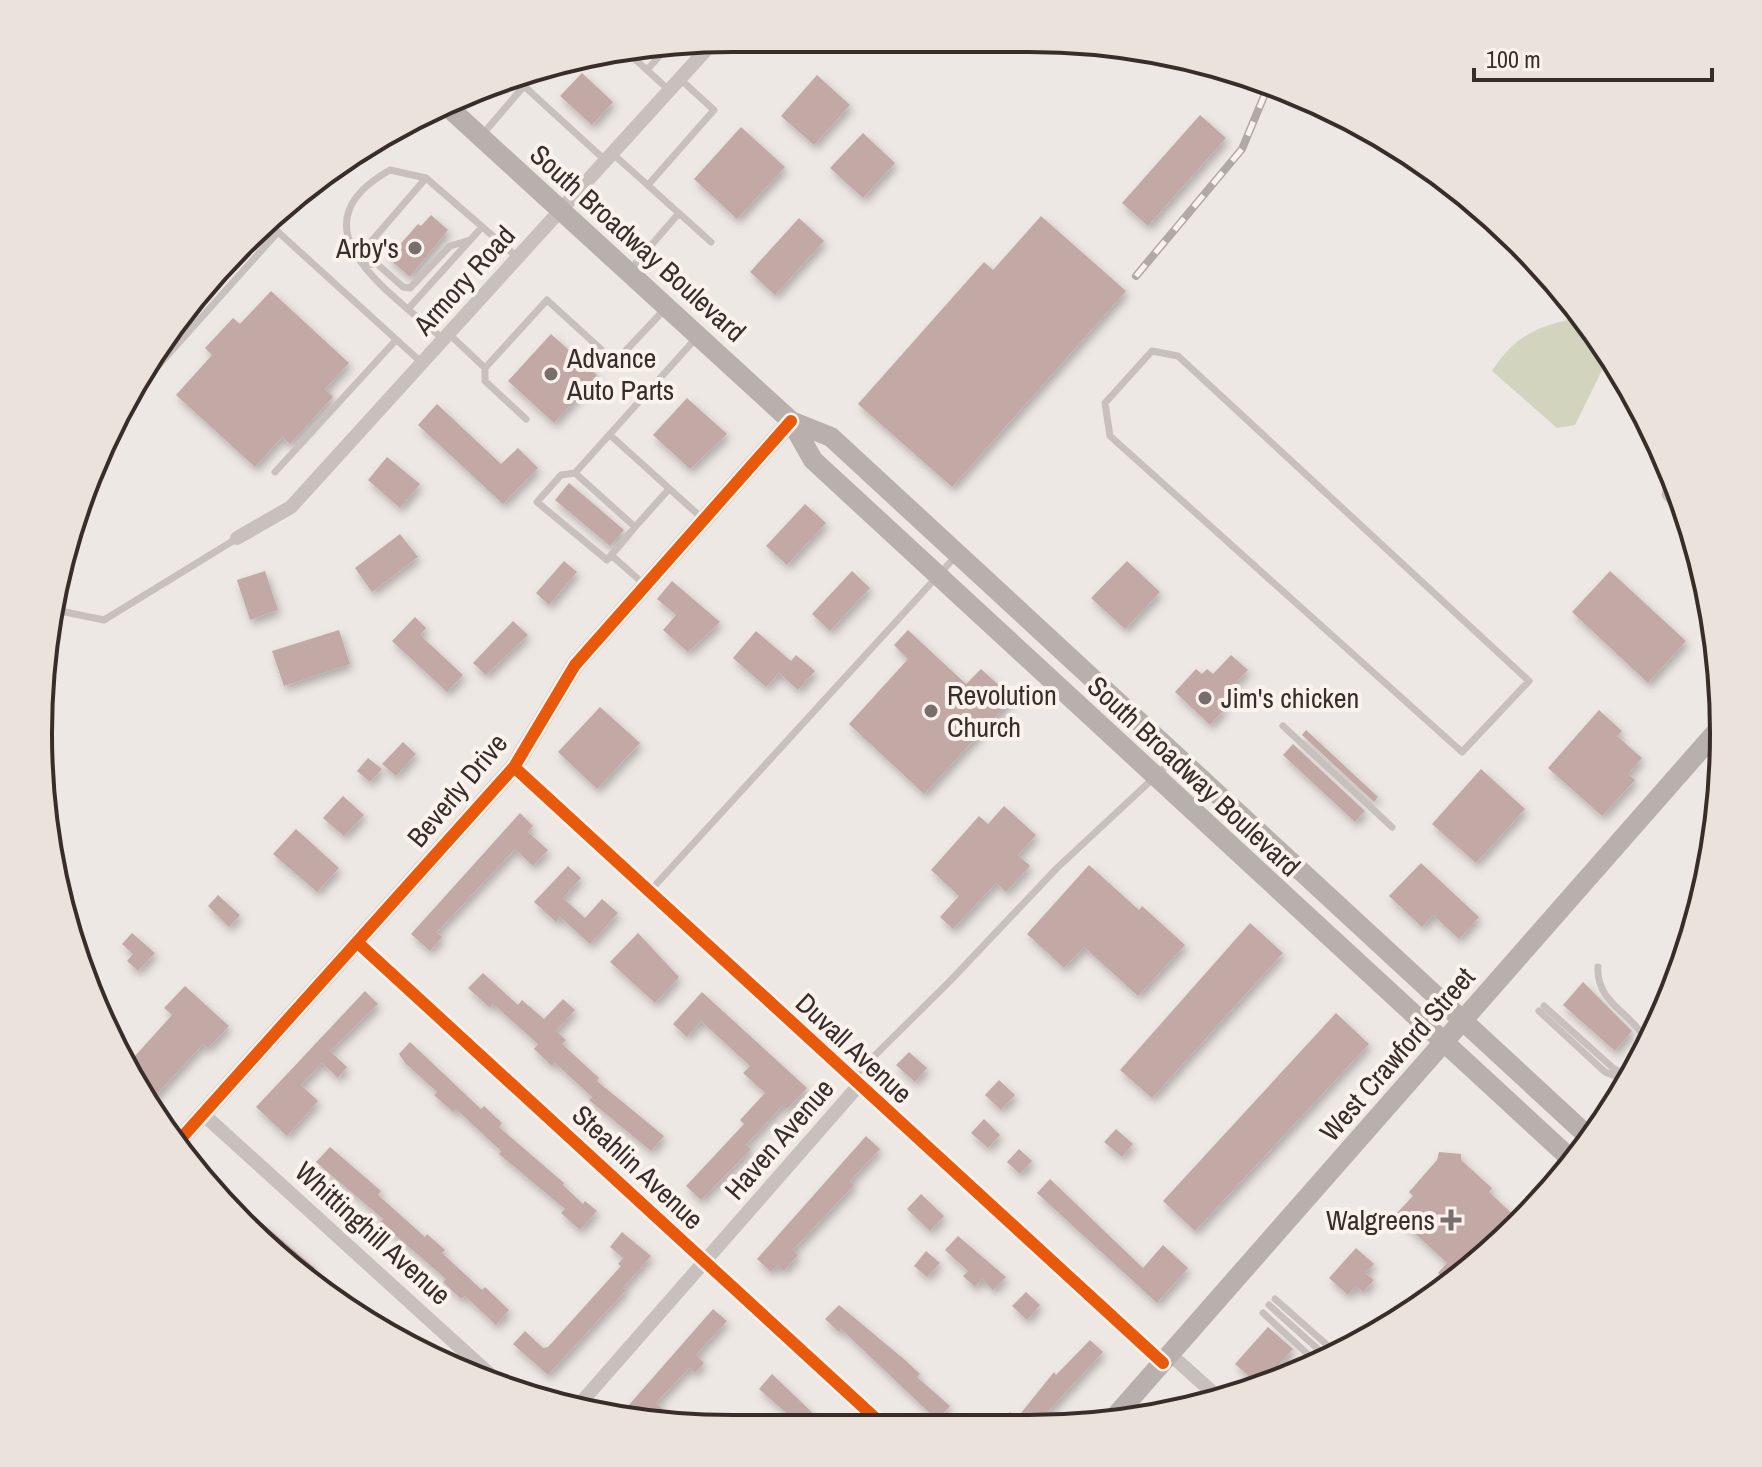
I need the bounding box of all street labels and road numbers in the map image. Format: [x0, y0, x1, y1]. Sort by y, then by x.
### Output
street label: South Broadway Boulevard [522, 136, 754, 350]
street label: Armory Road [404, 217, 523, 344]
street label: South Broadway Boulevard [1079, 667, 1309, 885]
street label: Beverly Drive [398, 725, 516, 855]
street label: West Crawford Street [1311, 959, 1483, 1149]
street label: Duvall Avenue [788, 984, 920, 1112]
street label: Haven Avenue [716, 1070, 842, 1208]
street label: Steahlin Avenue [564, 1096, 712, 1238]
street label: Whittinghill Avenue [287, 1153, 459, 1313]

